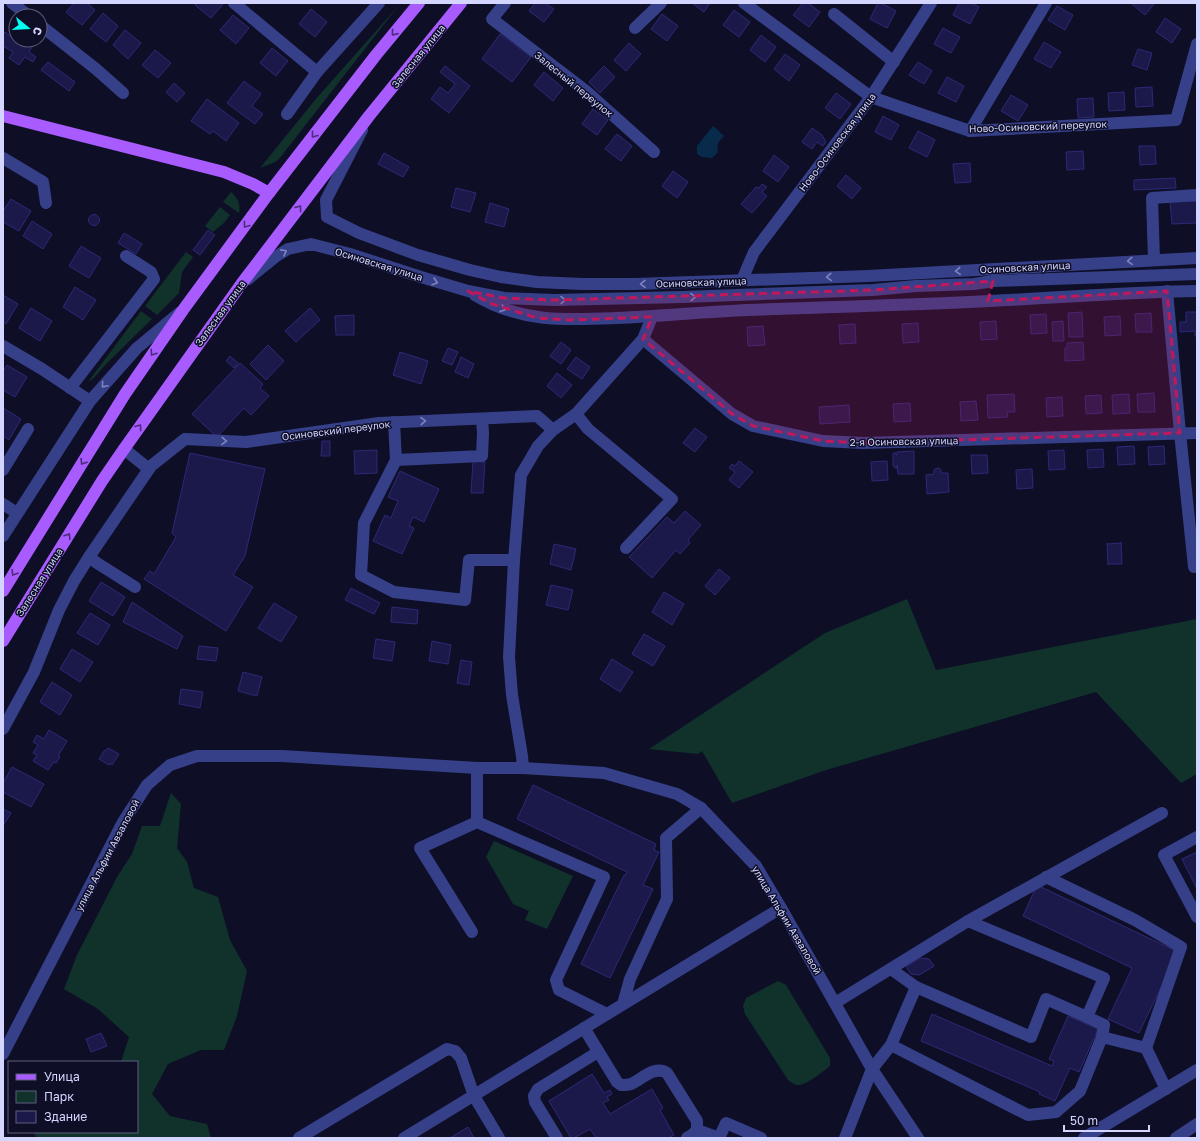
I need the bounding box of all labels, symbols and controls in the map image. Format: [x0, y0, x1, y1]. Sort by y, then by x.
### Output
north arrow [8, 8, 48, 48]
street label: Залесная улица [389, 22, 447, 90]
text: С [31, 26, 45, 37]
one-way arrow [392, 29, 399, 36]
street label: Залесный переулок [532, 49, 616, 120]
street label: Ново-Осиновская улица [796, 90, 878, 194]
street label: Ново-Осиновский переулок [969, 118, 1108, 134]
one-way arrow [312, 131, 319, 138]
one-way arrow [295, 205, 302, 212]
one-way arrow [244, 220, 251, 227]
street label: Осиновская улица [334, 245, 424, 283]
one-way arrow [280, 249, 287, 256]
one-way arrow [1127, 257, 1133, 265]
street label: Осиновская улица [979, 259, 1071, 275]
one-way arrow [955, 266, 961, 275]
one-way arrow [826, 273, 832, 282]
street label: Осиновская улица [655, 274, 747, 290]
one-way arrow [432, 277, 439, 286]
street label: Залесная улица [192, 278, 248, 348]
one-way arrow [640, 280, 646, 288]
one-way arrow [690, 293, 696, 301]
one-way arrow [560, 296, 566, 304]
one-way arrow [499, 304, 506, 312]
one-way arrow [150, 349, 158, 356]
one-way arrow [102, 380, 109, 388]
street label: Осиновский переулок [281, 417, 391, 443]
one-way arrow [420, 417, 426, 425]
one-way arrow [134, 424, 142, 431]
street label: 2-я Осиновская улица [850, 434, 958, 448]
one-way arrow [221, 437, 227, 445]
one-way arrow [80, 458, 88, 465]
one-way arrow [63, 533, 70, 540]
street label: Залесная улица [13, 546, 65, 618]
one-way arrow [12, 568, 19, 575]
street label: улица Альфии Авзаловой [72, 797, 142, 913]
street label: улица Альфии Авзаловой [750, 863, 824, 977]
legend [8, 1061, 138, 1133]
text: Улица [44, 1069, 80, 1084]
text: Парк [44, 1089, 74, 1104]
scale bar [1064, 1107, 1149, 1133]
text: Здание [44, 1109, 87, 1124]
text: 50 m [1070, 1113, 1098, 1128]

